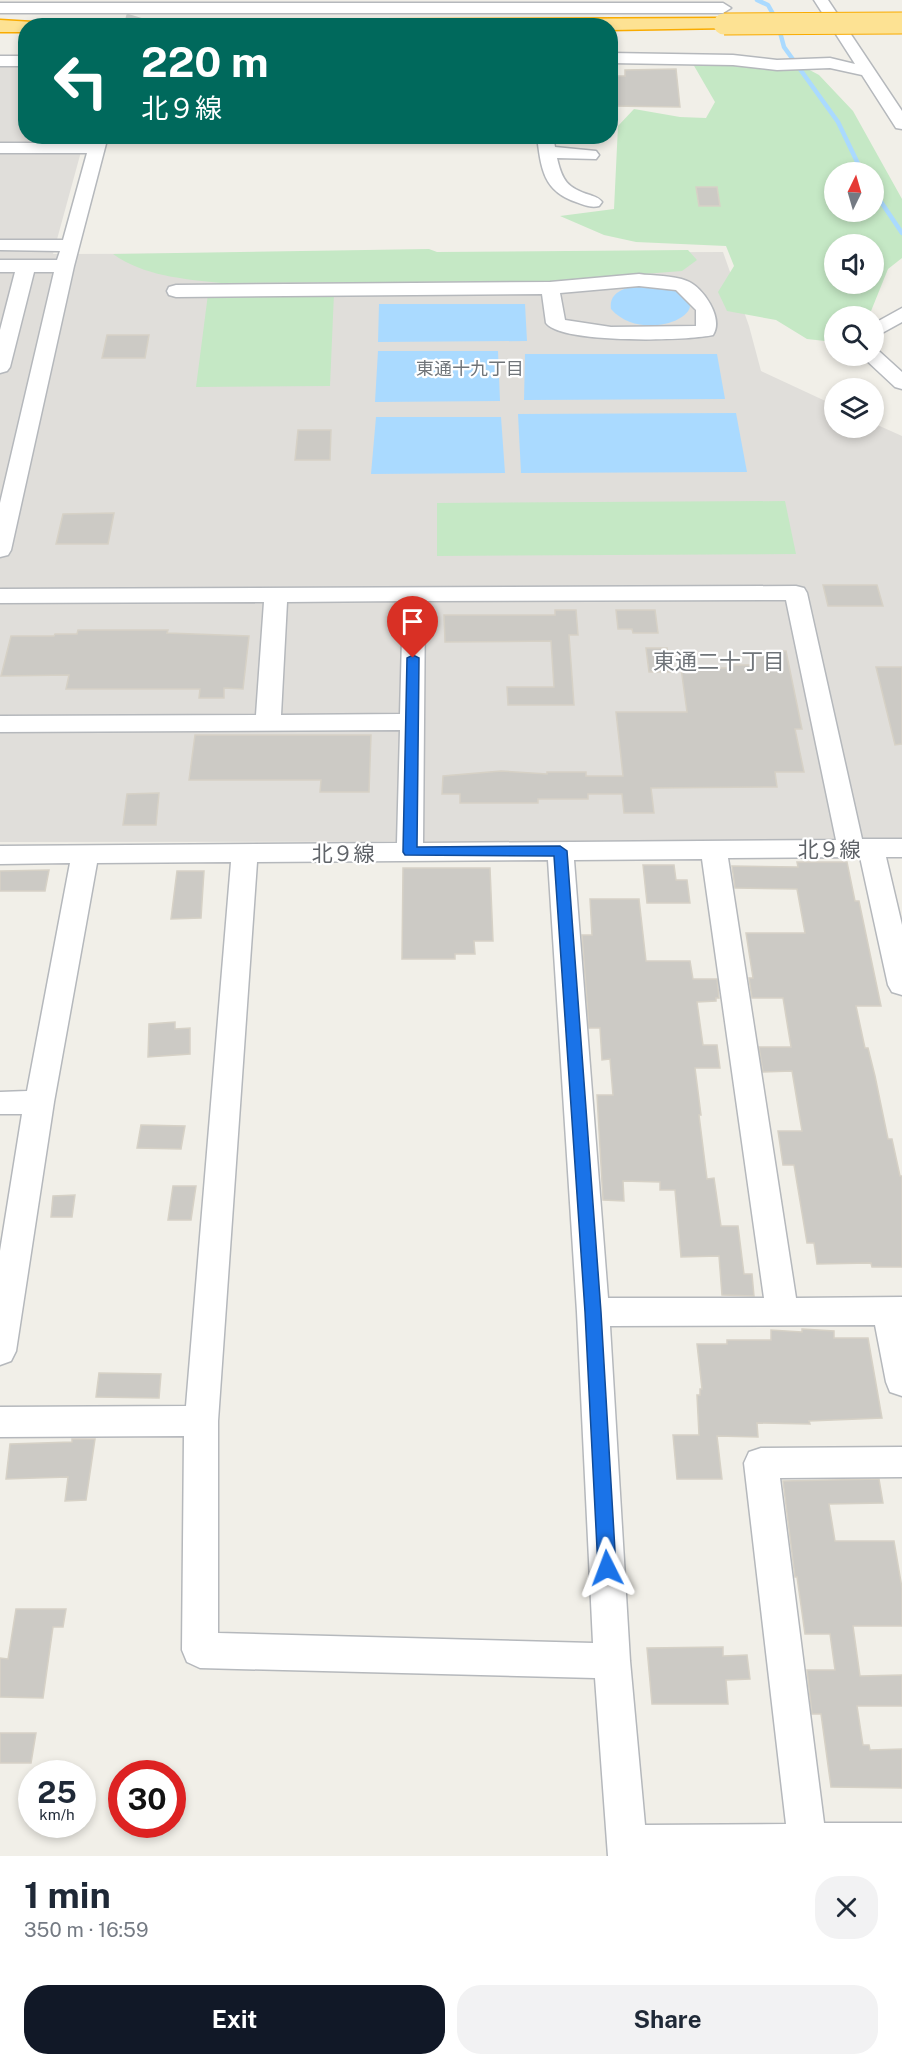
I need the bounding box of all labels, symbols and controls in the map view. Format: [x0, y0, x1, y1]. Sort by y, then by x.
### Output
text: 220 m [141, 37, 269, 86]
icon: left [42, 42, 120, 120]
text: 北９線 [141, 92, 222, 124]
north arrow [824, 162, 884, 222]
map controls [824, 162, 884, 438]
button: sound [824, 234, 884, 294]
button: search [824, 306, 884, 366]
district label: 東通十九丁目 [416, 358, 524, 379]
button: layers [824, 378, 884, 438]
pin [387, 596, 438, 658]
icon: arrive [396, 605, 429, 638]
district label: 東通二十丁目 [653, 648, 785, 674]
street label: 北９線 [798, 837, 861, 862]
street label: 北９線 [312, 841, 375, 866]
position arrow [575, 1536, 639, 1600]
speed limit sign: 30 [108, 1760, 186, 1838]
text: 25 [37, 1774, 77, 1810]
text: km/h [39, 1806, 75, 1823]
text: 1 min [24, 1874, 111, 1916]
button: close [815, 1876, 878, 1939]
text: 350 m · 16:59 [24, 1918, 148, 1942]
button: Exit [24, 1985, 445, 2054]
button: Share [457, 1985, 878, 2054]

